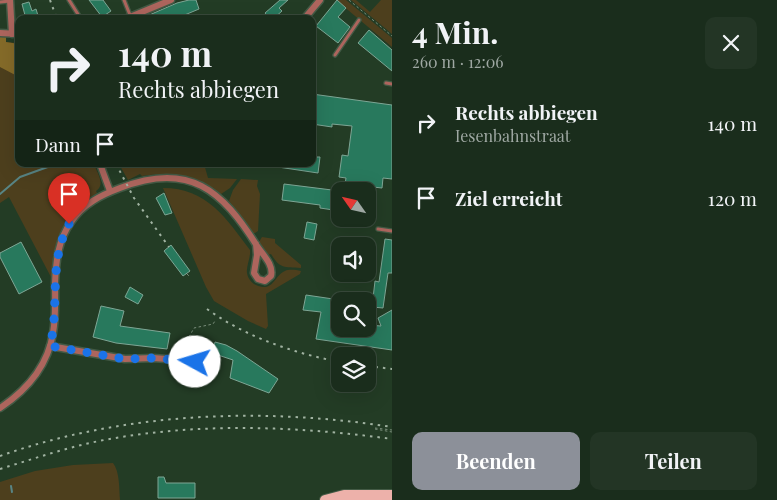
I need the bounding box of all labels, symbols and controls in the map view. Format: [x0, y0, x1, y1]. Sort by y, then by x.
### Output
text: 4 Min. [412, 12, 498, 52]
button: close [705, 17, 757, 69]
text: 140 m [118, 29, 212, 76]
icon: right [35, 35, 100, 100]
text: 260 m · 12:06 [412, 51, 504, 72]
text: Rechts abbiegen [118, 74, 279, 104]
text: Rechts abbiegen [455, 99, 598, 125]
icon: right [412, 109, 440, 137]
text: 140 m [708, 110, 757, 136]
text: Iesenbahnstraat [455, 125, 571, 146]
icon: arrive [91, 130, 119, 158]
text: Dann [35, 131, 81, 157]
pin [48, 173, 90, 224]
icon: arrive [55, 180, 83, 208]
north arrow [331, 182, 376, 228]
map controls [331, 182, 376, 392]
icon: arrive [412, 184, 440, 212]
text: Ziel erreicht [455, 185, 563, 211]
text: 120 m [708, 185, 757, 211]
button: sound [331, 237, 376, 282]
button: search [331, 292, 376, 337]
position arrow [168, 335, 220, 387]
button: layers [331, 347, 376, 392]
button: Beenden [412, 432, 580, 490]
button: Teilen [590, 432, 757, 490]

